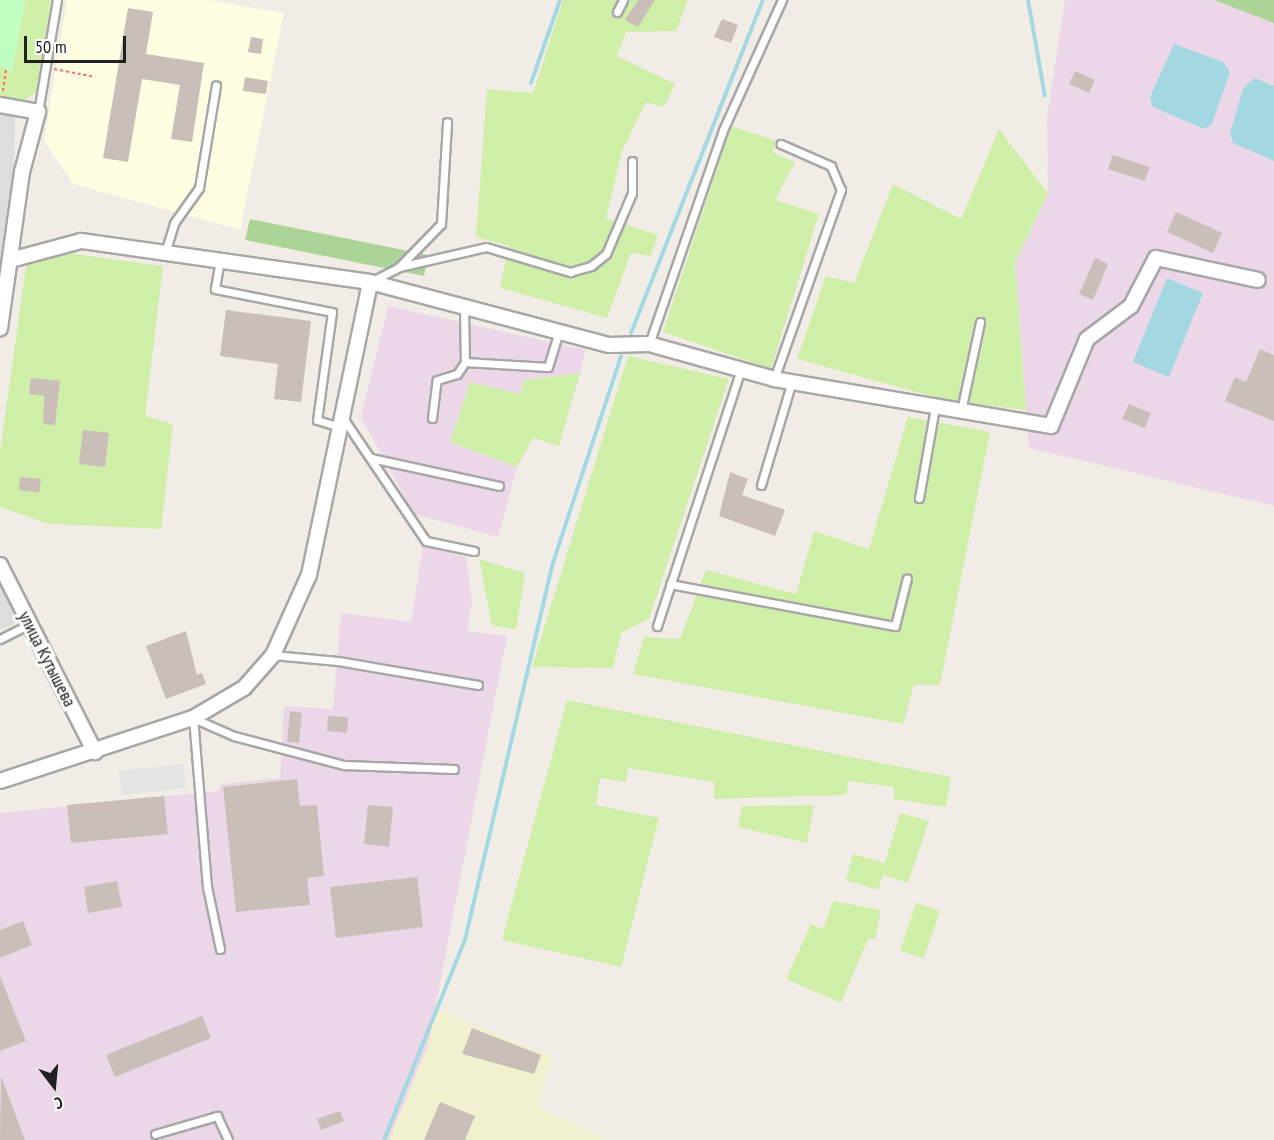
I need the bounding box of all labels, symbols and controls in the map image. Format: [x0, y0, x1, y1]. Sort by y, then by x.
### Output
scale bar [27, 24, 129, 62]
text: 50 m [35, 35, 67, 58]
street label: улица Кутышева [14, 608, 80, 710]
north arrow [24, 1056, 84, 1116]
text: С [53, 1093, 65, 1114]

